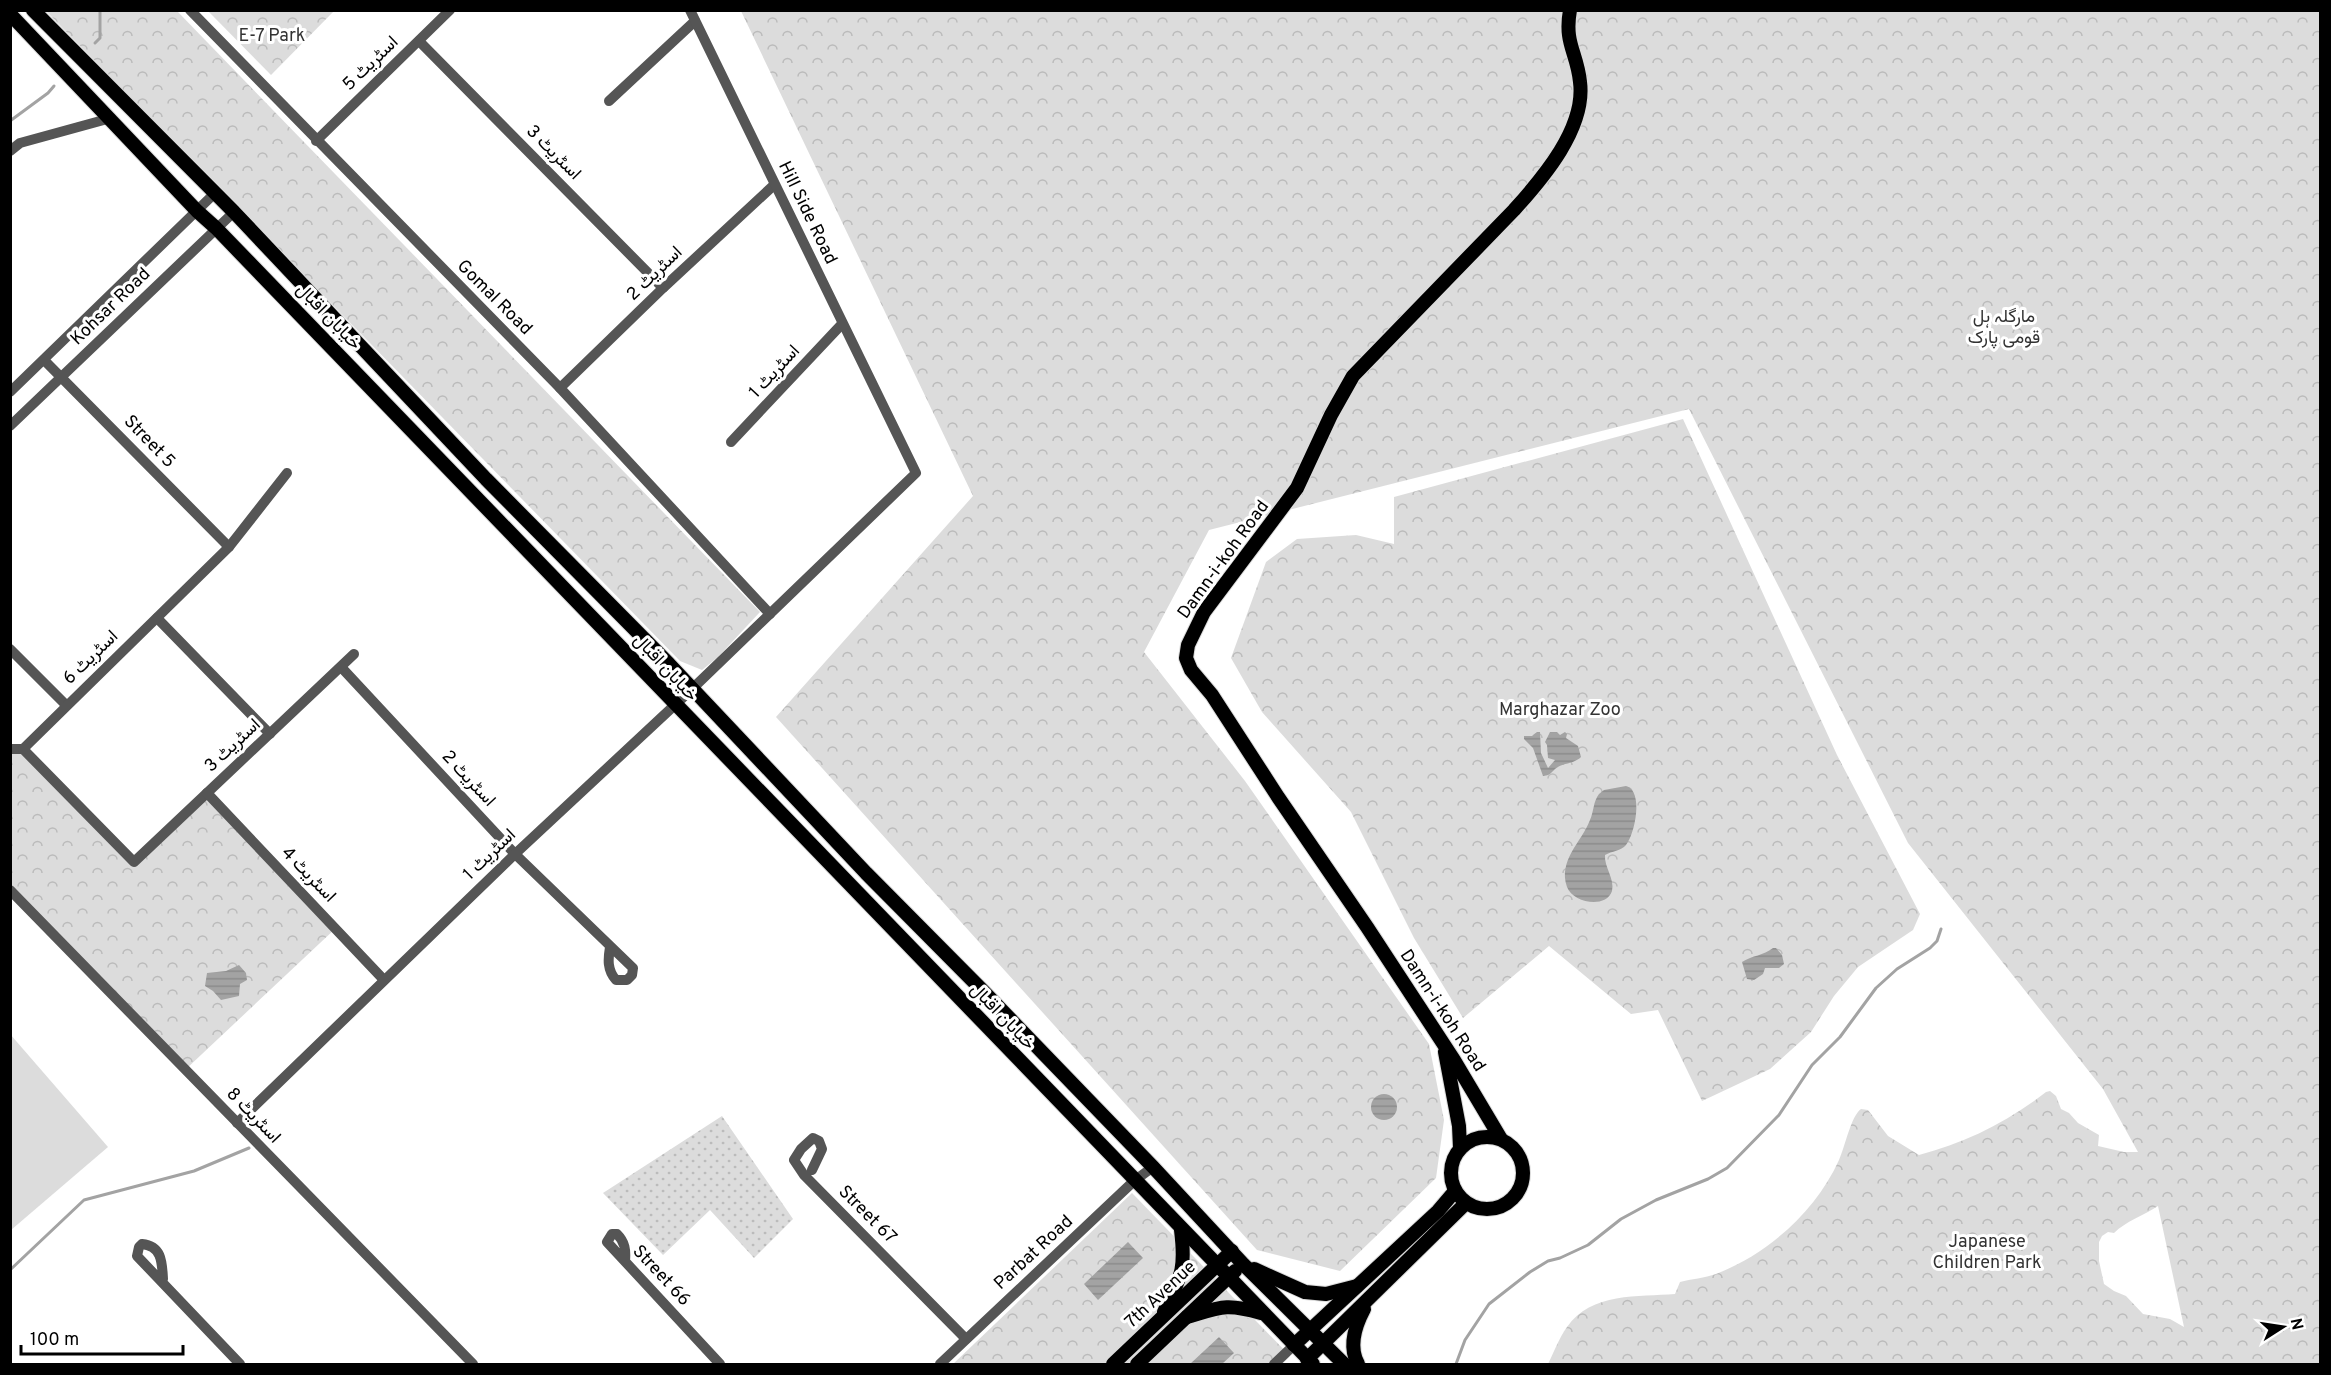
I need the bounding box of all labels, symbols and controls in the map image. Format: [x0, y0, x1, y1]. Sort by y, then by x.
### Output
park label: E-7 Park [239, 25, 305, 48]
street label: اسٹریٹ 5 [338, 32, 404, 96]
street label: اسٹریٹ 3 [521, 121, 585, 185]
street label: Hill Side Road [772, 158, 842, 268]
street label: اسٹریٹ 2 [622, 242, 688, 306]
street label: Gomal Road [451, 255, 537, 341]
street label: Kohsar Road [66, 263, 156, 351]
street label: خیابان اقبال [290, 279, 366, 355]
park label: مارگلہ ہل قومی پارک [1968, 306, 2040, 350]
street label: اسٹریٹ 1 [745, 341, 805, 403]
street label: Street 5 [118, 411, 180, 473]
street label: Damn-i-koh Road [1173, 496, 1275, 624]
street label: اسٹریٹ 6 [58, 626, 124, 690]
street label: خیابان اقبال [628, 629, 702, 707]
park label: Marghazar Zoo [1499, 699, 1621, 722]
street label: اسٹریٹ 3 [200, 714, 266, 778]
street label: اسٹریٹ 2 [436, 746, 500, 812]
street label: اسٹریٹ 1 [459, 824, 521, 886]
street label: اسٹریٹ 4 [276, 842, 340, 908]
street label: Damn-i-koh Road [1394, 945, 1490, 1077]
street label: خیابان اقبال [964, 979, 1040, 1055]
street label: اسٹریٹ 8 [221, 1083, 285, 1149]
street label: Street 67 [833, 1181, 901, 1249]
street label: Parbat Road [990, 1211, 1078, 1295]
park label: Japanese Children Park [1932, 1231, 2042, 1275]
street label: Street 66 [627, 1241, 695, 1311]
street label: 7th Avenue [1121, 1256, 1201, 1334]
north arrow [2253, 1297, 2313, 1357]
text: N [2285, 1317, 2307, 1332]
scale bar [21, 1318, 183, 1356]
text: 100 m [30, 1329, 79, 1352]

